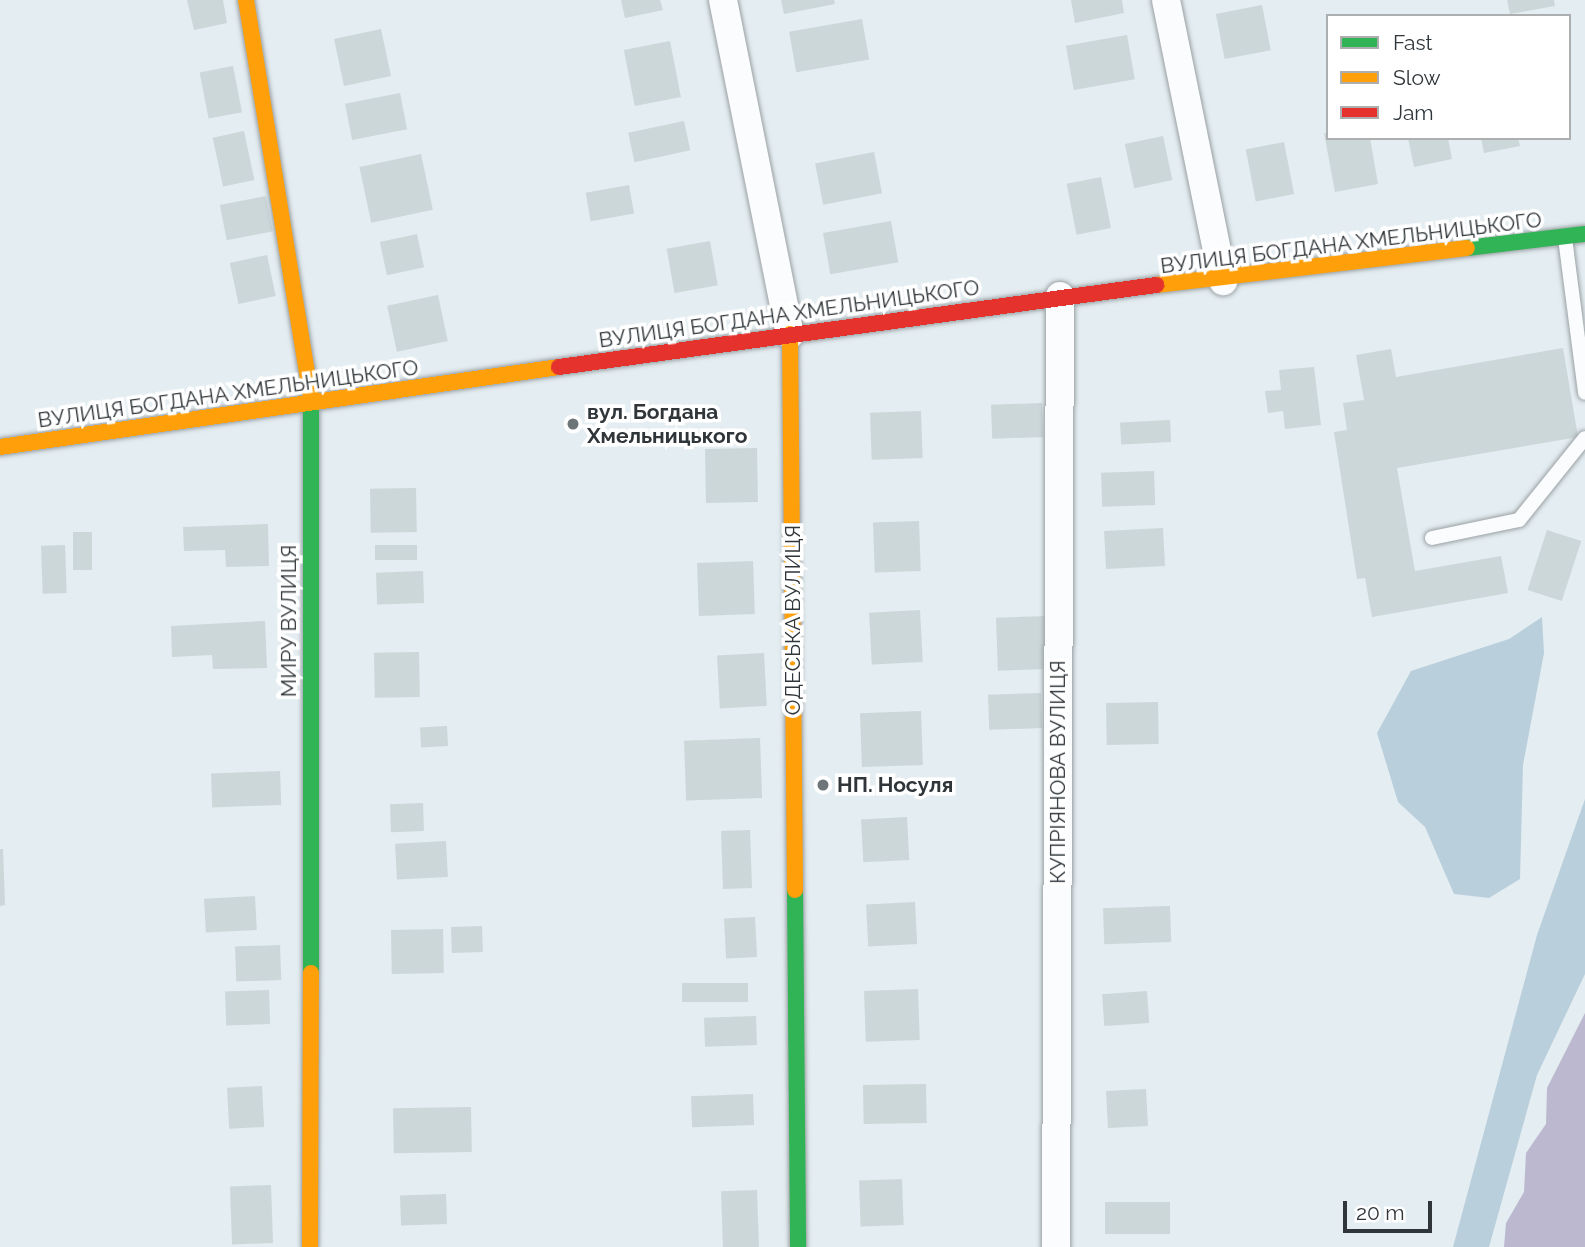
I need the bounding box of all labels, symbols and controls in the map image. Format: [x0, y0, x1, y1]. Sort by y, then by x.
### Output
legend [1326, 14, 1571, 140]
text: Fast [1393, 30, 1433, 55]
text: Slow [1393, 65, 1441, 90]
text: Jam [1393, 100, 1434, 125]
street label: ВУЛИЦЯ БОГДАНА ХМЕЛЬНИЦЬКОГО [1159, 207, 1543, 279]
street label: ВУЛИЦЯ БОГДАНА ХМЕЛЬНИЦЬКОГО [597, 275, 981, 353]
street label: ВУЛИЦЯ БОГДАНА ХМЕЛЬНИЦЬКОГО [36, 355, 420, 433]
place label: вул. Богдана Хмельницького [587, 399, 747, 449]
marker: вул. Богдана Хмельницького [565, 416, 581, 432]
street label: ОДЕСЬКА ВУЛИЦЯ [780, 525, 806, 715]
street label: МИРУ ВУЛИЦЯ [276, 545, 302, 697]
street label: КУПРІЯНОВА ВУЛИЦЯ [1045, 660, 1071, 884]
place label: НП. Носуля [837, 772, 953, 798]
marker: НП. Носуля [815, 777, 831, 793]
scale bar [1347, 1188, 1436, 1232]
text: 20 m [1356, 1200, 1404, 1225]

